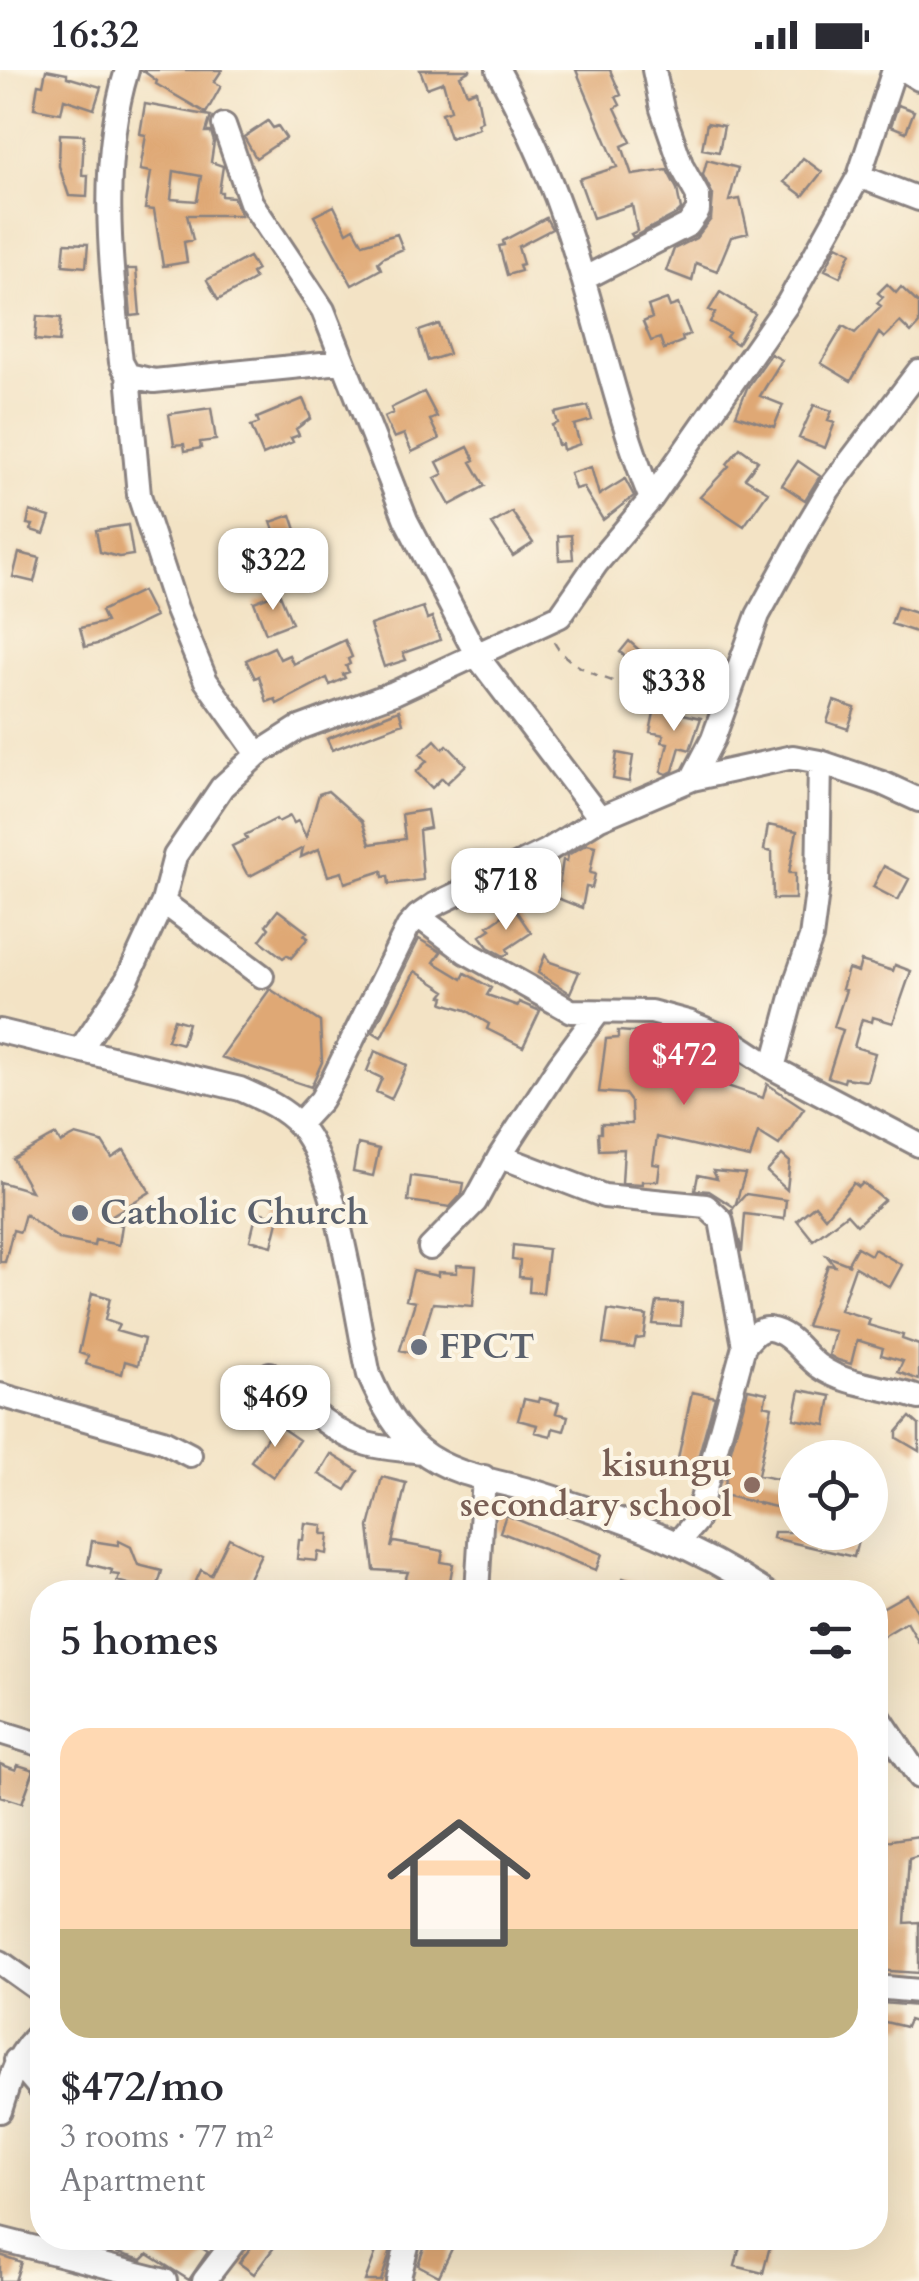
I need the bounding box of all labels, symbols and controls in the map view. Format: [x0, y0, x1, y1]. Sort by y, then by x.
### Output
text: 16:32 [50, 9, 139, 61]
pin: $322 [214, 528, 332, 613]
text: $322 [240, 538, 306, 582]
pin: $338 [615, 649, 733, 734]
text: $338 [641, 659, 707, 703]
pin: $718 [447, 848, 565, 933]
text: $718 [473, 858, 539, 902]
pin: $472 [625, 1023, 743, 1108]
text: $472 [651, 1033, 717, 1077]
place label: Catholic Church [100, 1189, 368, 1237]
marker: Catholic Church [69, 1202, 91, 1224]
place label: FPCT [439, 1323, 535, 1371]
marker: FPCT [408, 1336, 430, 1358]
pin: $469 [216, 1365, 334, 1450]
text: $469 [242, 1375, 308, 1419]
map controls [778, 1440, 888, 1550]
button: locate [778, 1440, 888, 1550]
place label: kisungu secondary school [460, 1441, 732, 1529]
marker: kisungu secondary school [741, 1474, 763, 1496]
text: 5 homes [60, 1612, 218, 1669]
icon: filters [803, 1613, 858, 1668]
icon: home [369, 1793, 549, 1973]
text: $472/mo [60, 2058, 224, 2115]
text: 3 rooms · 77 m² [60, 2115, 273, 2159]
text: Apartment [60, 2159, 205, 2203]

